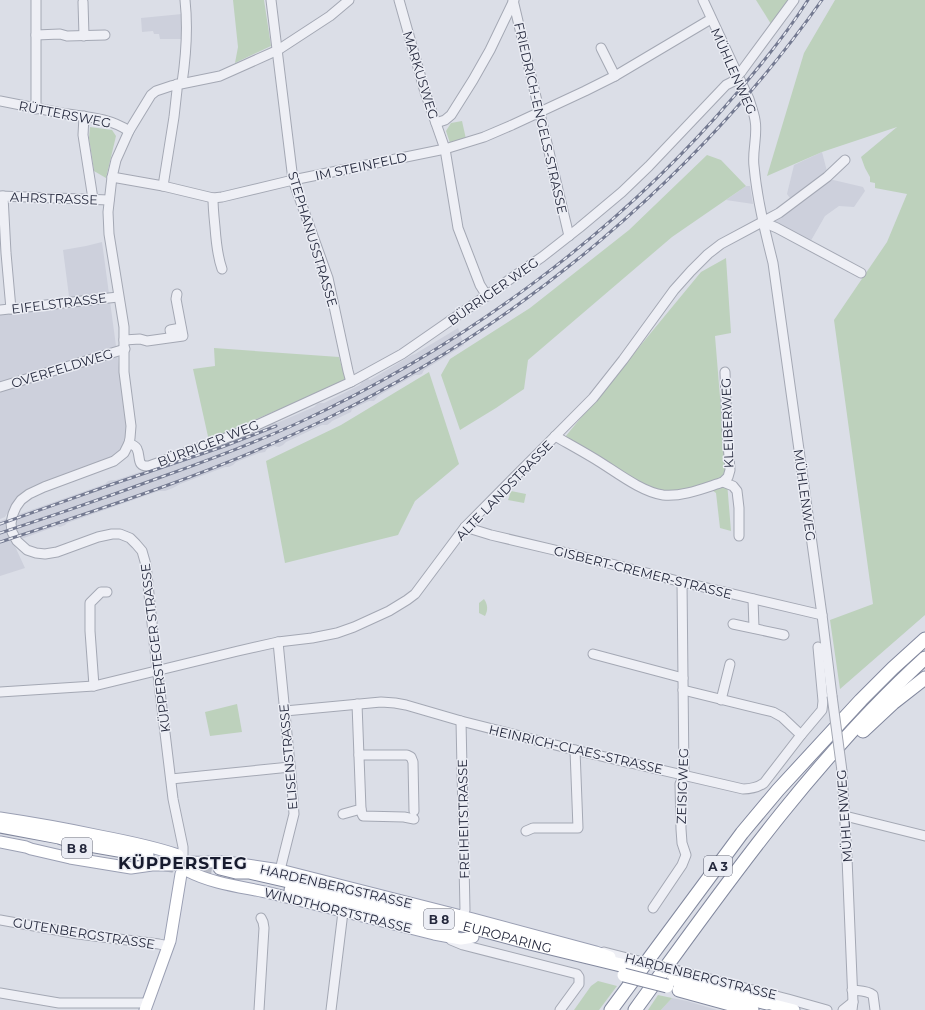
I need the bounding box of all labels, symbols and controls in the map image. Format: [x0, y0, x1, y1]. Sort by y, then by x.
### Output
street label: FRIEDRICH-ENGELS-STRASSE [511, 21, 571, 215]
street label: MÜHLENWEG [708, 25, 760, 117]
street label: MARKUSWEG [400, 29, 442, 121]
street label: RÜTTERSWEG [18, 97, 112, 131]
street label: IM STEINFELD [314, 148, 409, 184]
street label: STEPHANUSSTRASSE [285, 169, 341, 309]
street label: AHRSTRASSE [10, 188, 98, 208]
street label: BÜRRIGER WEG [444, 254, 542, 328]
street label: EIFELSTRASSE [10, 289, 108, 317]
street label: OVERFELDWEG [9, 345, 115, 391]
street label: KLEIBERWEG [717, 378, 737, 468]
street label: BÜRRIGER WEG [155, 416, 261, 470]
street label: ALTE LANDSTRASSE [452, 437, 556, 543]
street label: MÜHLENWEG [791, 448, 819, 542]
street label: GISBERT-CREMER-STRASSE [552, 542, 734, 602]
street label: KÜPPERSTEGER STRASSE [137, 563, 173, 733]
street label: ELISENSTRASSE [275, 703, 301, 811]
street label: HEINRICH-CLAES-STRASSE [487, 721, 665, 777]
street label: ZEISIGWEG [673, 748, 691, 824]
street label: FREIHEITSTRASSE [454, 759, 472, 879]
street label: MÜHLENWEG [833, 769, 855, 863]
road number: B 8 [62, 838, 92, 858]
district label: KÜPPERSTEG [118, 853, 248, 873]
road number: A 3 [704, 856, 732, 876]
street label: HARDENBERGSTRASSE [258, 861, 414, 911]
street label: WINDTHORSTSTRASSE [263, 884, 413, 936]
road number: B 8 [424, 909, 454, 929]
street label: GUTENBERGSTRASSE [12, 914, 156, 952]
street label: EUROPARING [461, 917, 554, 956]
street label: HARDENBERGSTRASSE [623, 949, 779, 1003]

